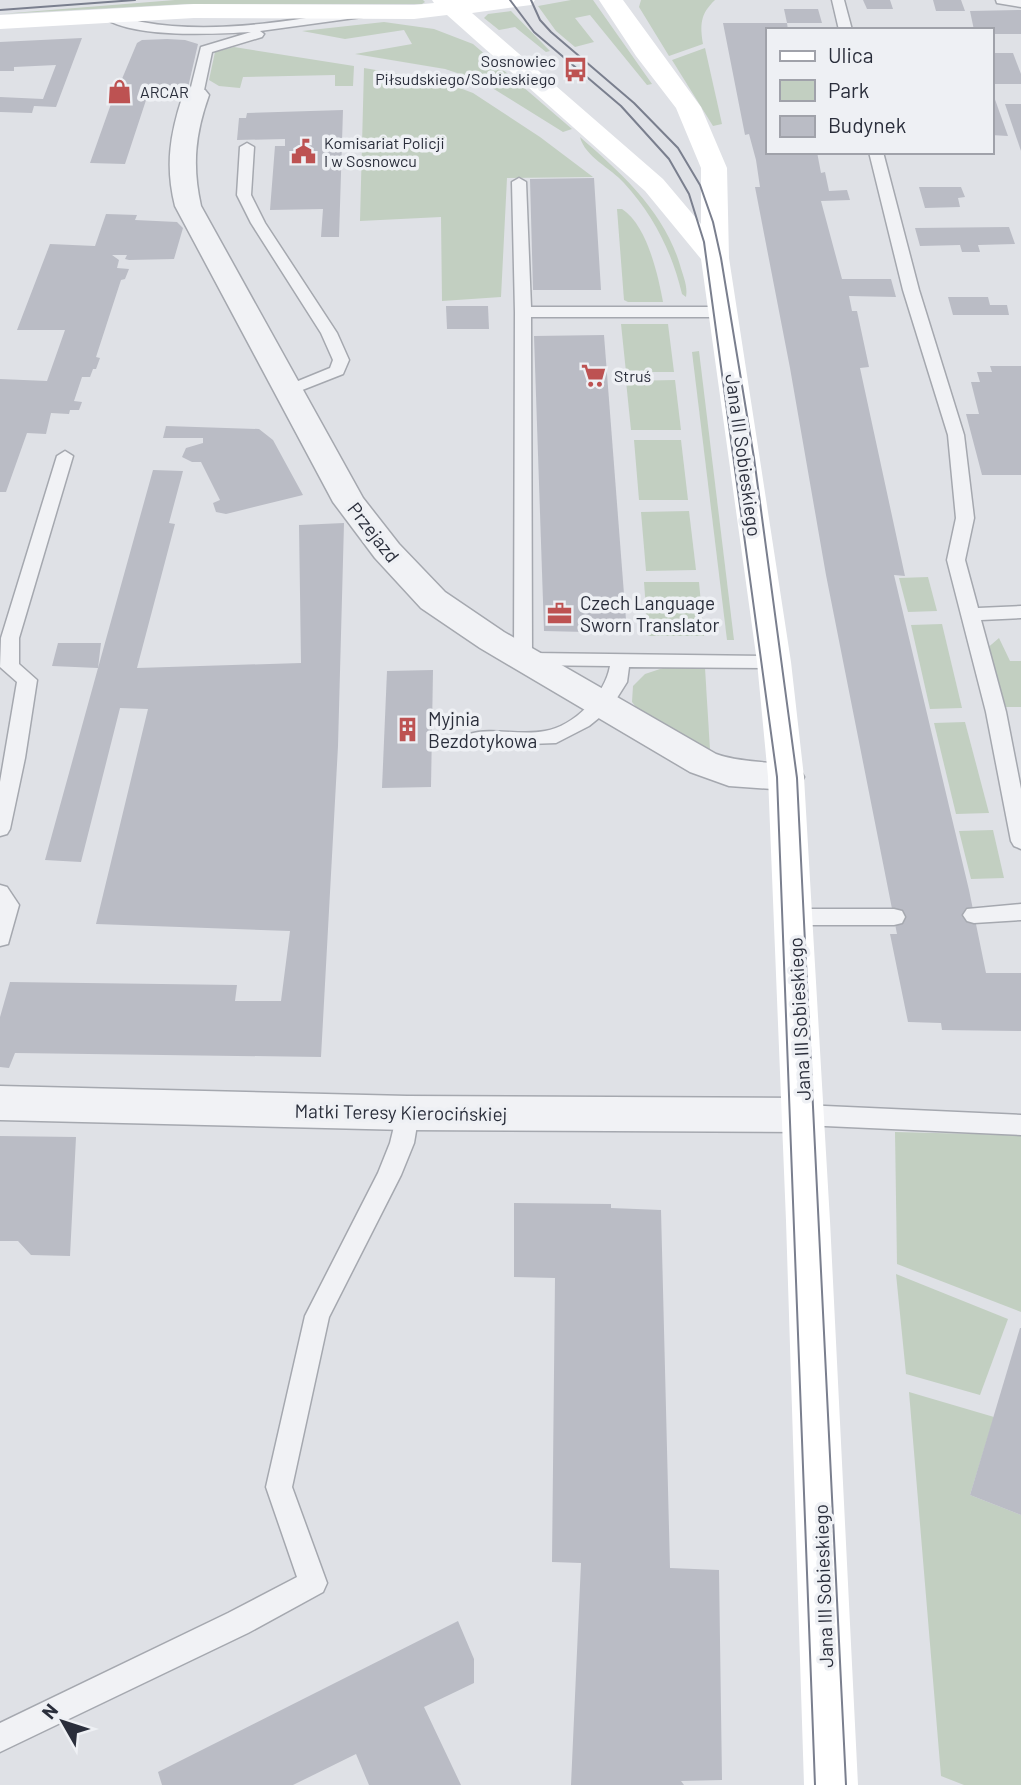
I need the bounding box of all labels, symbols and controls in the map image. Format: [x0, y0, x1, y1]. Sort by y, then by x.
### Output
legend [766, 28, 993, 154]
text: Ulica [828, 42, 873, 67]
place label: Sosnowiec Piłsudskiego/Sobieskiego [375, 51, 556, 88]
bus stop icon: Sosnowiec Piłsudskiego/Sobieskiego [562, 55, 590, 83]
shop icon: ARCAR [106, 77, 134, 105]
text: Park [828, 77, 869, 102]
place label: ARCAR [140, 82, 189, 101]
text: Budynek [828, 112, 906, 137]
place label: Komisariat Policji I w Sosnowcu [324, 133, 444, 170]
public building icon: Komisariat Policji I w Sosnowcu [290, 137, 318, 165]
supermarket icon: Struś [580, 361, 608, 389]
place label: Struś [614, 366, 651, 385]
street label: Jana III Sobieskiego [721, 372, 767, 538]
street label: Przejazd [343, 497, 405, 567]
place label: Czech Language Sworn Translator [580, 591, 720, 636]
office icon: Czech Language Sworn Translator [546, 599, 574, 627]
place label: Myjnia Bezdotykowa [428, 707, 537, 752]
building icon: Myjnia Bezdotykowa [394, 715, 422, 743]
street label: Jana III Sobieskiego [783, 937, 815, 1101]
street label: Matki Teresy Kierocińskiej [294, 1099, 508, 1125]
street label: Jana III Sobieskiego [809, 1504, 837, 1668]
north arrow [28, 1687, 98, 1757]
text: N [36, 1699, 62, 1723]

